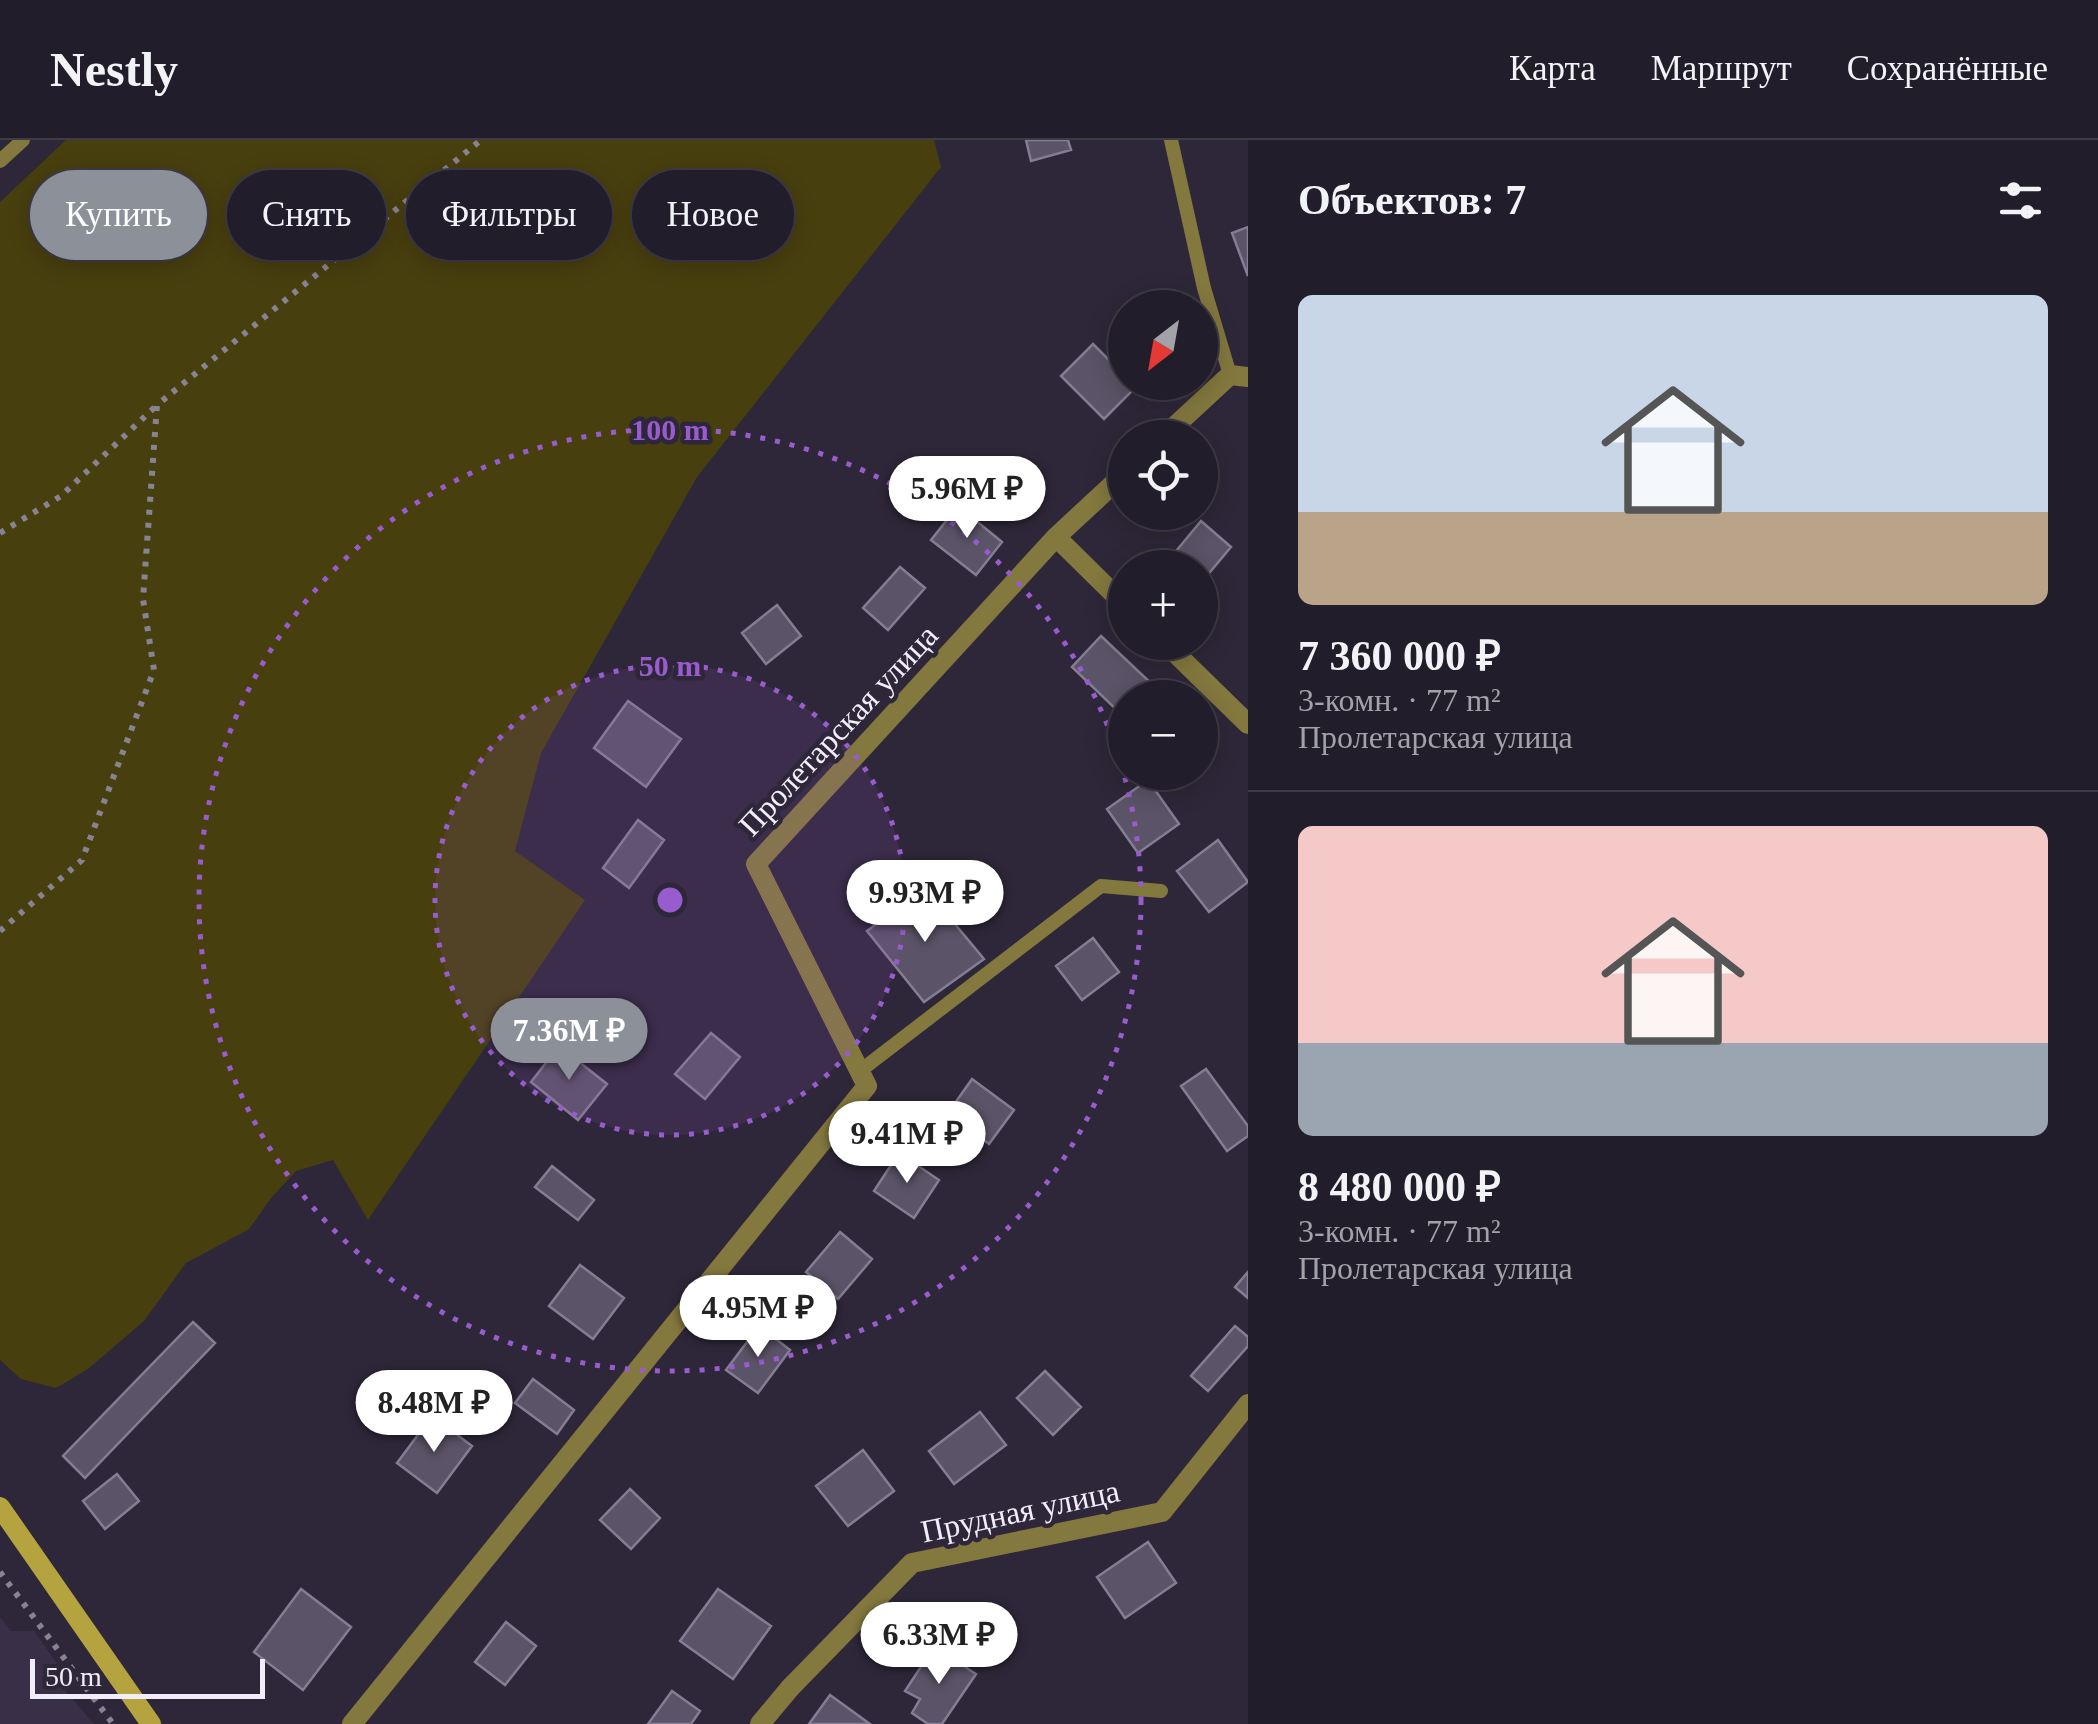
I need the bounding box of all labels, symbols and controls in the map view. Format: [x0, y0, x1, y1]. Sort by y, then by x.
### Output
text: Nestly [50, 43, 178, 96]
text: Карта [1509, 49, 1596, 88]
text: Маршрут [1651, 49, 1792, 88]
text: Сохранённые [1847, 49, 2048, 88]
chip: Купить [30, 170, 207, 260]
chip: Снять [227, 170, 386, 260]
chip: Фильтры [406, 170, 612, 260]
chip: Новое [632, 170, 794, 260]
icon: filters [1993, 173, 2048, 228]
text: Объектов: 7 [1298, 177, 1526, 223]
north arrow [1108, 290, 1218, 400]
map controls [1108, 290, 1218, 790]
icon: home [1583, 360, 1763, 540]
text: 100 m [631, 413, 709, 446]
button: locate [1108, 420, 1218, 530]
pin: 5.96M ₽ [875, 456, 1059, 541]
text: 5.96M ₽ [911, 470, 1023, 506]
button: + [1108, 550, 1218, 660]
street label: Пролетарская улица [731, 617, 945, 843]
text: 7 360 000 ₽ [1298, 633, 1501, 679]
text: 50 m [639, 649, 701, 682]
button: − [1108, 680, 1218, 790]
text: 3-комн. · 77 m² [1298, 682, 1500, 718]
text: Пролетарская улица [1298, 719, 1573, 755]
pin: 9.93M ₽ [833, 860, 1017, 945]
text: 9.93M ₽ [869, 874, 981, 910]
centre of rings [652, 882, 688, 918]
icon: home [1583, 891, 1763, 1071]
pin: 7.36M ₽ [477, 998, 661, 1083]
text: 7.36M ₽ [513, 1012, 625, 1048]
pin: 9.41M ₽ [815, 1101, 999, 1186]
text: 9.41M ₽ [851, 1115, 963, 1151]
text: 8 480 000 ₽ [1298, 1164, 1501, 1210]
text: 3-комн. · 77 m² [1298, 1213, 1500, 1249]
text: Пролетарская улица [1298, 1250, 1573, 1286]
pin: 4.95M ₽ [666, 1275, 850, 1360]
text: 4.95M ₽ [702, 1289, 814, 1325]
pin: 8.48M ₽ [342, 1370, 526, 1455]
text: 8.48M ₽ [378, 1384, 490, 1420]
street label: Прудная улица [917, 1472, 1123, 1550]
pin: 6.33M ₽ [847, 1602, 1031, 1687]
text: 6.33M ₽ [883, 1616, 995, 1652]
scale bar [30, 1654, 265, 1698]
text: 50 m [45, 1661, 102, 1692]

